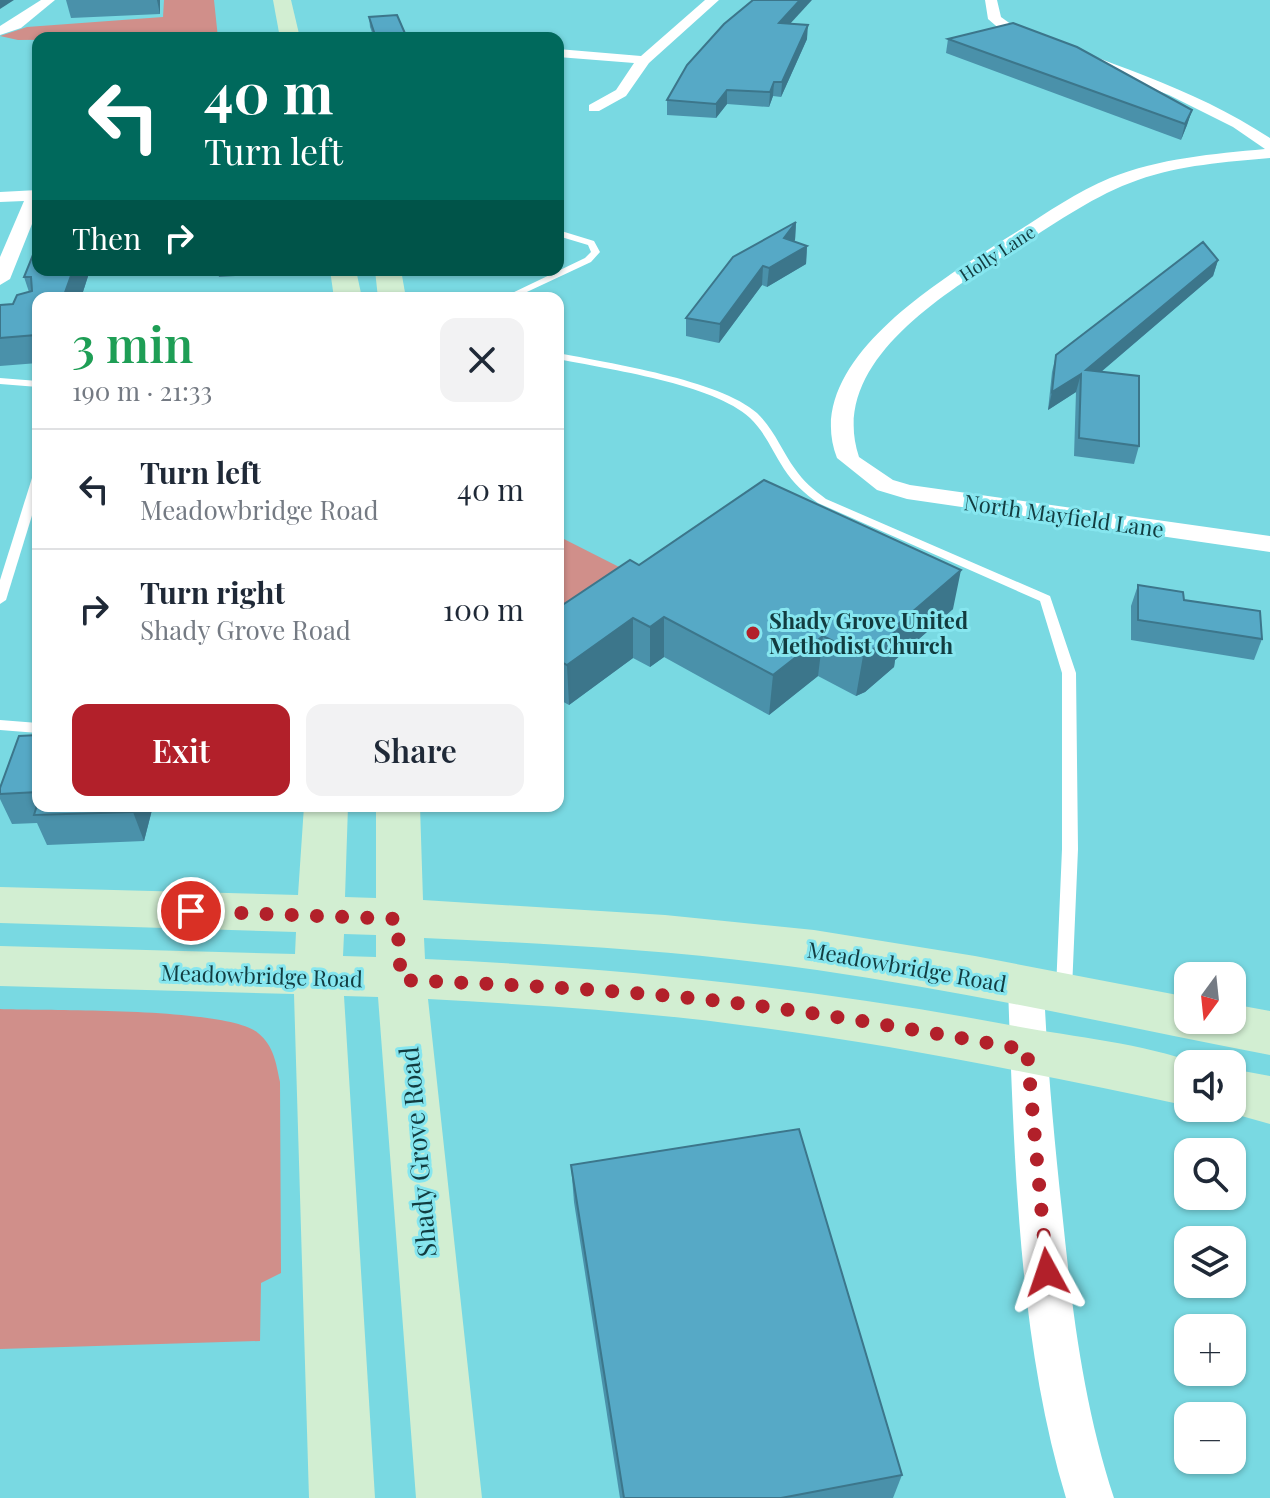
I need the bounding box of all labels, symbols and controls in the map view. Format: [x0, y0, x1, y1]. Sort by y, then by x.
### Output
text: 40 m [204, 54, 333, 129]
icon: left [72, 64, 176, 168]
text: Turn left [204, 126, 343, 174]
icon: right [157, 216, 201, 260]
text: Then [72, 218, 141, 258]
street label: Holly Lane [954, 220, 1040, 286]
text: 3 min [72, 311, 193, 375]
button: close [440, 318, 524, 402]
text: 190 m · 21:33 [72, 373, 212, 408]
text: Turn left [140, 452, 261, 492]
icon: left [72, 467, 116, 511]
text: 40 m [457, 469, 524, 509]
street label: North Mayfield Lane [962, 486, 1166, 544]
text: Meadowbridge Road [140, 492, 379, 527]
text: Turn right [140, 572, 285, 612]
icon: right [72, 587, 116, 631]
text: 100 m [443, 589, 524, 629]
place label: Shady Grove United Methodist Church [769, 605, 968, 660]
text: Shady Grove Road [140, 612, 351, 647]
marker: Shady Grove United Methodist Church [744, 624, 762, 642]
button: Exit [72, 704, 290, 796]
button: Share [306, 704, 524, 796]
pin [157, 877, 225, 945]
icon: arrive [169, 889, 213, 933]
street label: Meadowbridge Road [805, 934, 1009, 998]
street label: Meadowbridge Road [161, 956, 364, 994]
north arrow [1174, 962, 1246, 1034]
map controls [1174, 962, 1246, 1474]
street label: Shady Grove Road [390, 1045, 444, 1259]
button: sound [1174, 1050, 1246, 1122]
button: search [1174, 1138, 1246, 1210]
button: layers [1174, 1226, 1246, 1298]
position arrow [1005, 1230, 1089, 1314]
button: + [1174, 1314, 1246, 1386]
button: − [1174, 1402, 1246, 1474]

